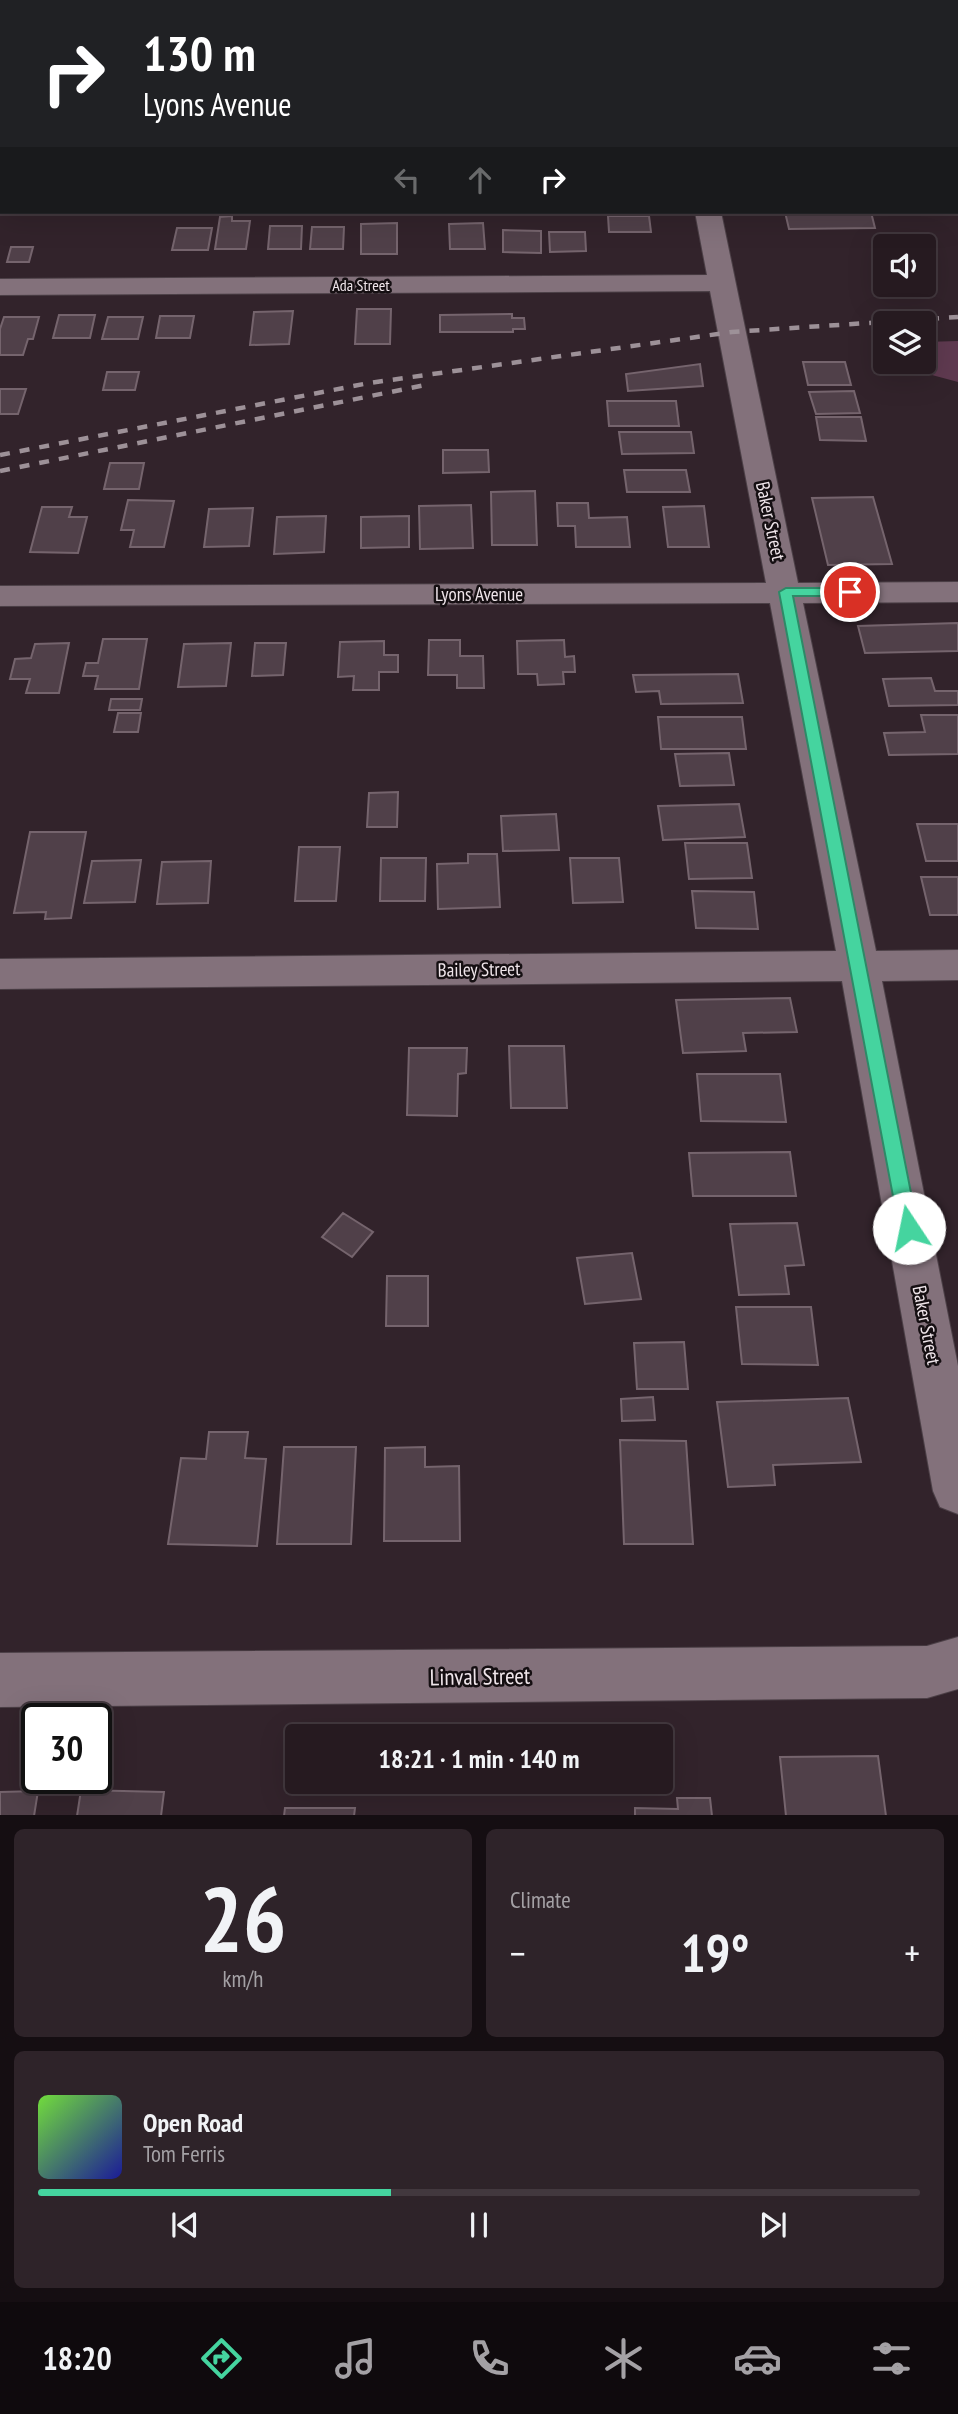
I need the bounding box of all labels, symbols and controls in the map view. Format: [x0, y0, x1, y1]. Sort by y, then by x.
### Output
text: 130 m [143, 21, 256, 85]
icon: right [28, 28, 119, 119]
text: Lyons Avenue [143, 83, 291, 125]
icon: left [388, 161, 426, 199]
icon: ahead [461, 161, 499, 199]
icon: right [534, 161, 572, 199]
map controls [873, 234, 936, 374]
button: sound [873, 234, 936, 297]
street label: Ada Street [332, 275, 390, 295]
button: layers [873, 311, 936, 374]
street label: Baker Street [751, 479, 791, 563]
pin [820, 562, 880, 622]
icon: arrive [831, 573, 869, 611]
street label: Lyons Avenue [435, 582, 523, 606]
street label: Bailey Street [438, 956, 521, 982]
position arrow [872, 1191, 946, 1265]
street label: Baker Street [908, 1283, 947, 1367]
street label: Linval Street [429, 1661, 531, 1691]
speed limit sign: 30 [21, 1703, 112, 1794]
text: 18:21 · 1 min · 140 m [379, 1742, 579, 1775]
text: 26 [200, 1859, 287, 1977]
text: Climate [510, 1885, 571, 1914]
text: 19° [681, 1919, 749, 1986]
text: − [510, 1928, 526, 1977]
text: + [904, 1928, 920, 1977]
text: km/h [223, 1964, 263, 1993]
text: Open Road [143, 2106, 243, 2139]
text: Tom Ferris [143, 2139, 225, 2168]
icon: previous [166, 2206, 204, 2244]
icon: pause [460, 2206, 498, 2244]
icon: next [754, 2206, 792, 2244]
icon: directions [197, 2334, 246, 2383]
icon: music [331, 2334, 380, 2383]
icon: phone [465, 2334, 514, 2383]
icon: climate [599, 2334, 648, 2383]
icon: car [733, 2334, 782, 2383]
icon: filters [867, 2334, 916, 2383]
text: 18:20 [42, 2337, 112, 2379]

